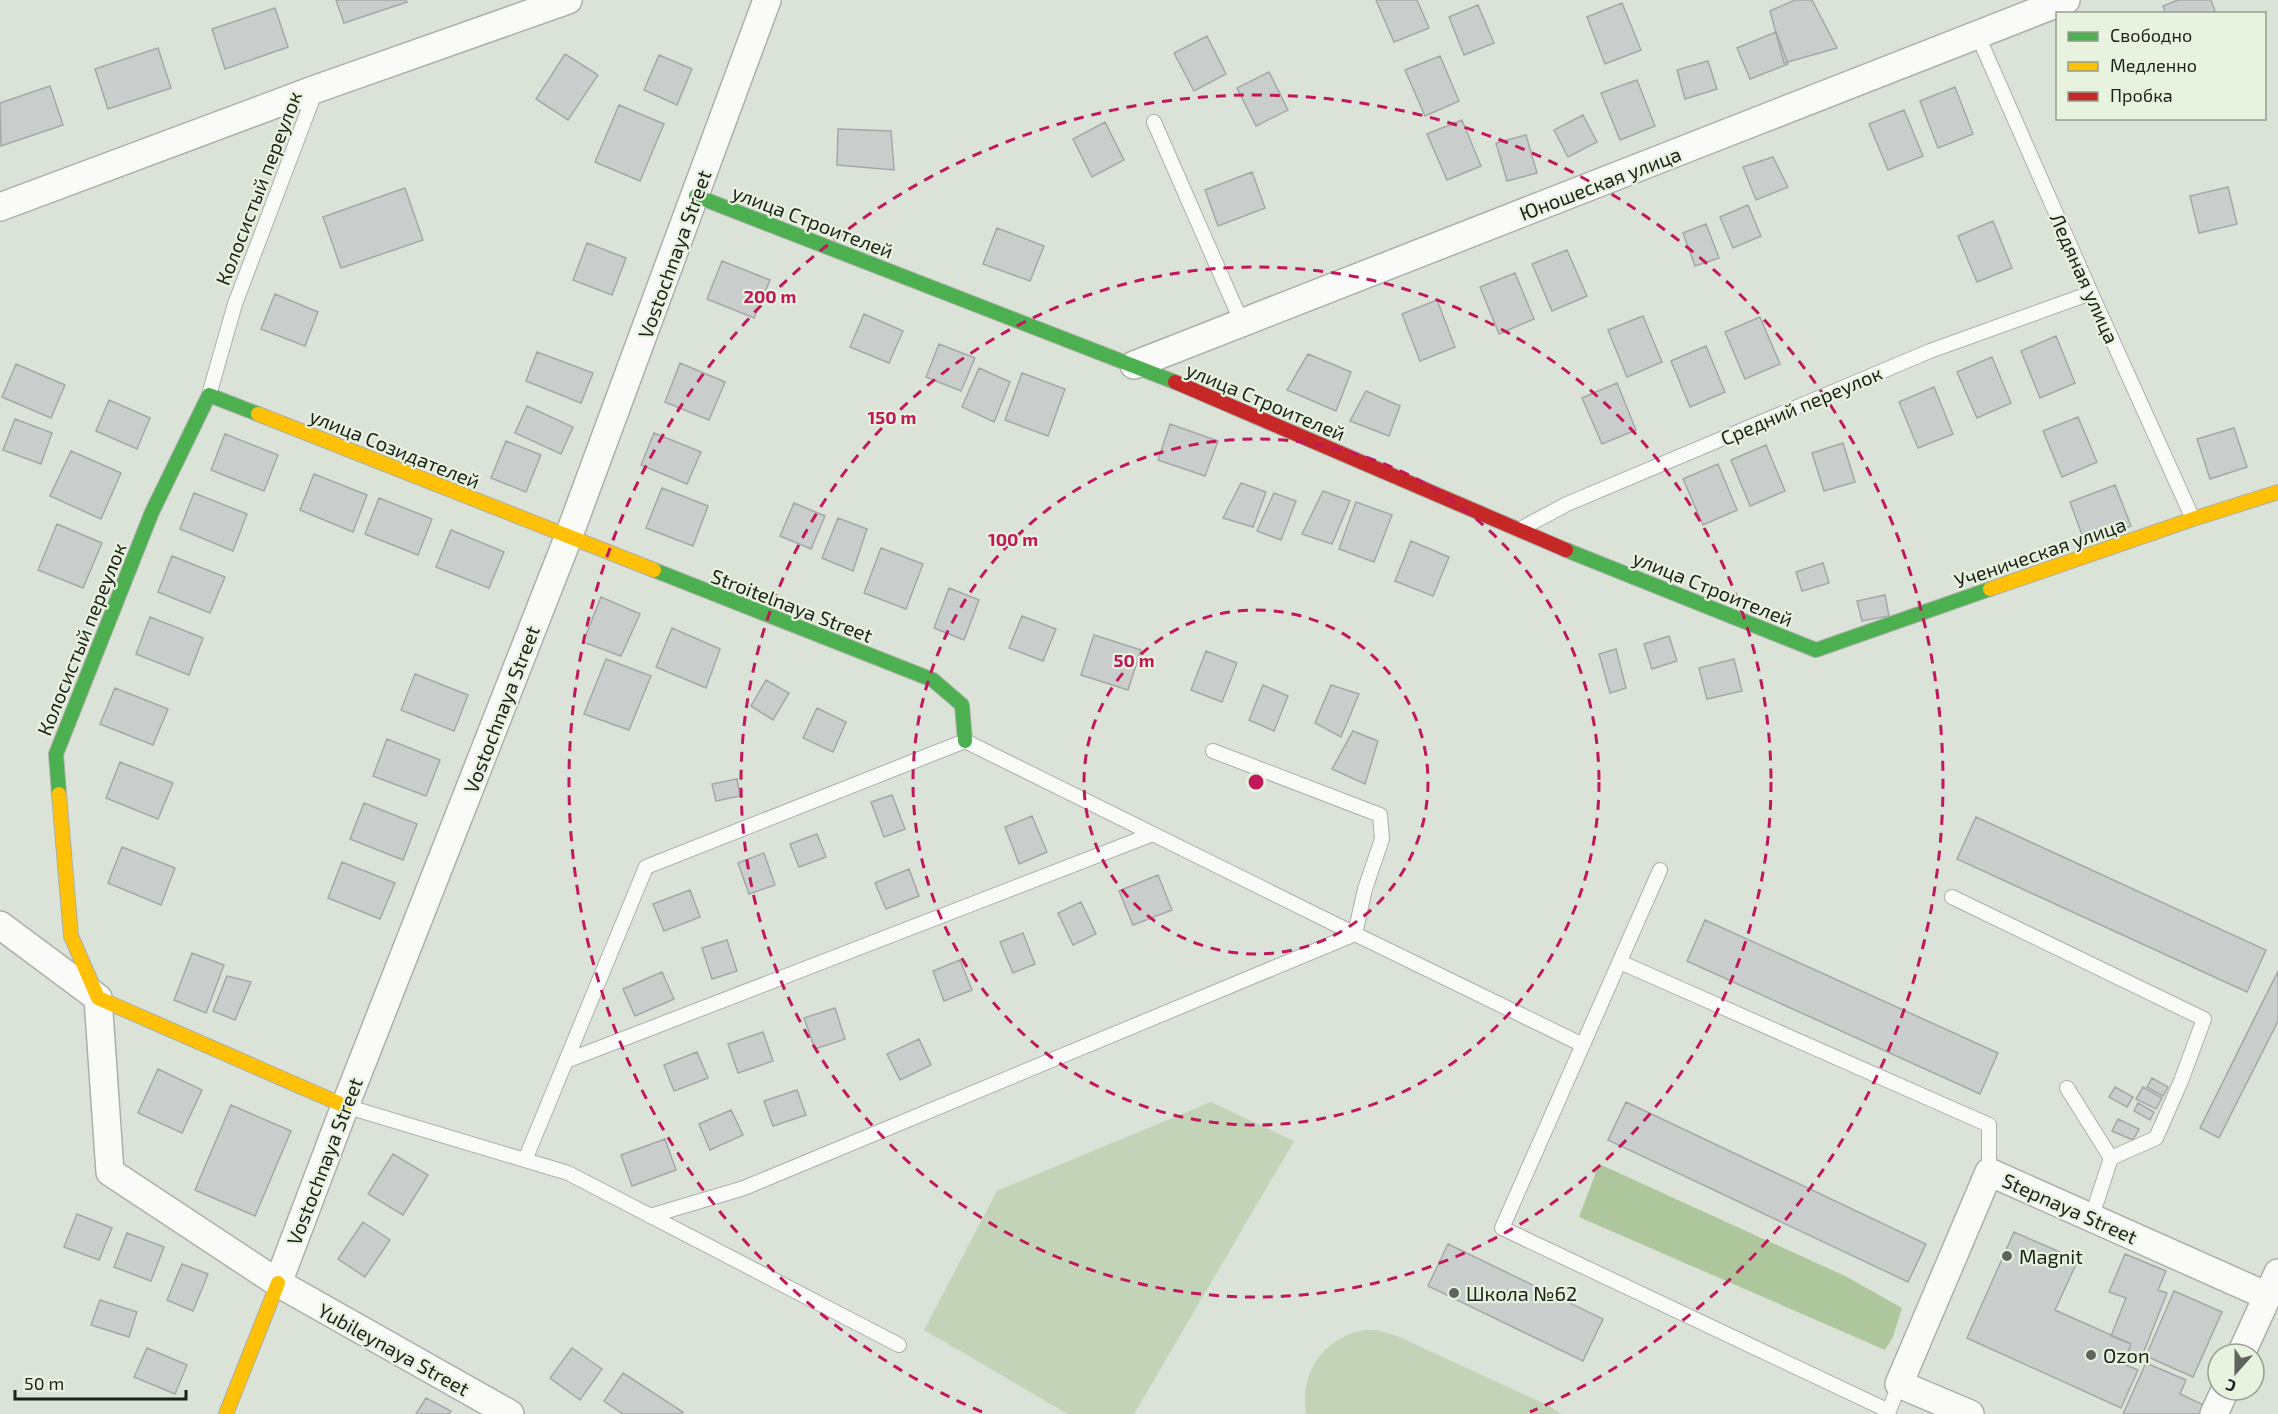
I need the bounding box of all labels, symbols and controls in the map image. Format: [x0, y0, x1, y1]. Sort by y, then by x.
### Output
legend [2056, 12, 2266, 120]
text: Свободно [2110, 24, 2192, 46]
text: Медленно [2110, 54, 2197, 76]
text: Пробка [2110, 84, 2173, 106]
street label: Колосистый переулок [210, 87, 307, 289]
street label: Юношеская улица [1516, 141, 1685, 226]
street label: Vostochnaya Street [632, 166, 716, 341]
street label: улица Строителей [729, 179, 897, 264]
street label: Ледяная улица [2045, 209, 2124, 347]
text: 200 m [744, 285, 796, 307]
street label: улица Строителей [1182, 357, 1349, 446]
street label: Средний переулок [1717, 360, 1886, 451]
street label: улица Созидателей [306, 403, 484, 494]
text: 150 m [868, 406, 916, 428]
street label: Ученическая улица [1951, 511, 2129, 594]
text: 100 m [988, 528, 1038, 550]
street label: Колосистый переулок [31, 539, 132, 739]
street label: улица Строителей [1629, 545, 1797, 632]
street label: Stroitelnaya Street [708, 563, 877, 647]
street label: Vostochnaya Street [458, 622, 544, 796]
text: 50 m [1113, 649, 1155, 671]
centre of rings [1246, 772, 1266, 792]
street label: Vostochnaya Street [281, 1074, 367, 1248]
street label: Stepnaya Street [1999, 1168, 2142, 1249]
place label: Magnit [2019, 1244, 2083, 1268]
marker: Magnit [2000, 1249, 2014, 1263]
place label: Школа №62 [1466, 1281, 1577, 1305]
marker: Школа №62 [1447, 1286, 1461, 1300]
street label: Yubileynaya Street [314, 1297, 474, 1401]
north arrow [2206, 1342, 2266, 1402]
place label: Ozon [2103, 1343, 2150, 1367]
marker: Ozon [2084, 1348, 2098, 1362]
scale bar [15, 1363, 186, 1401]
text: 50 m [24, 1372, 64, 1394]
text: С [2223, 1376, 2238, 1397]

